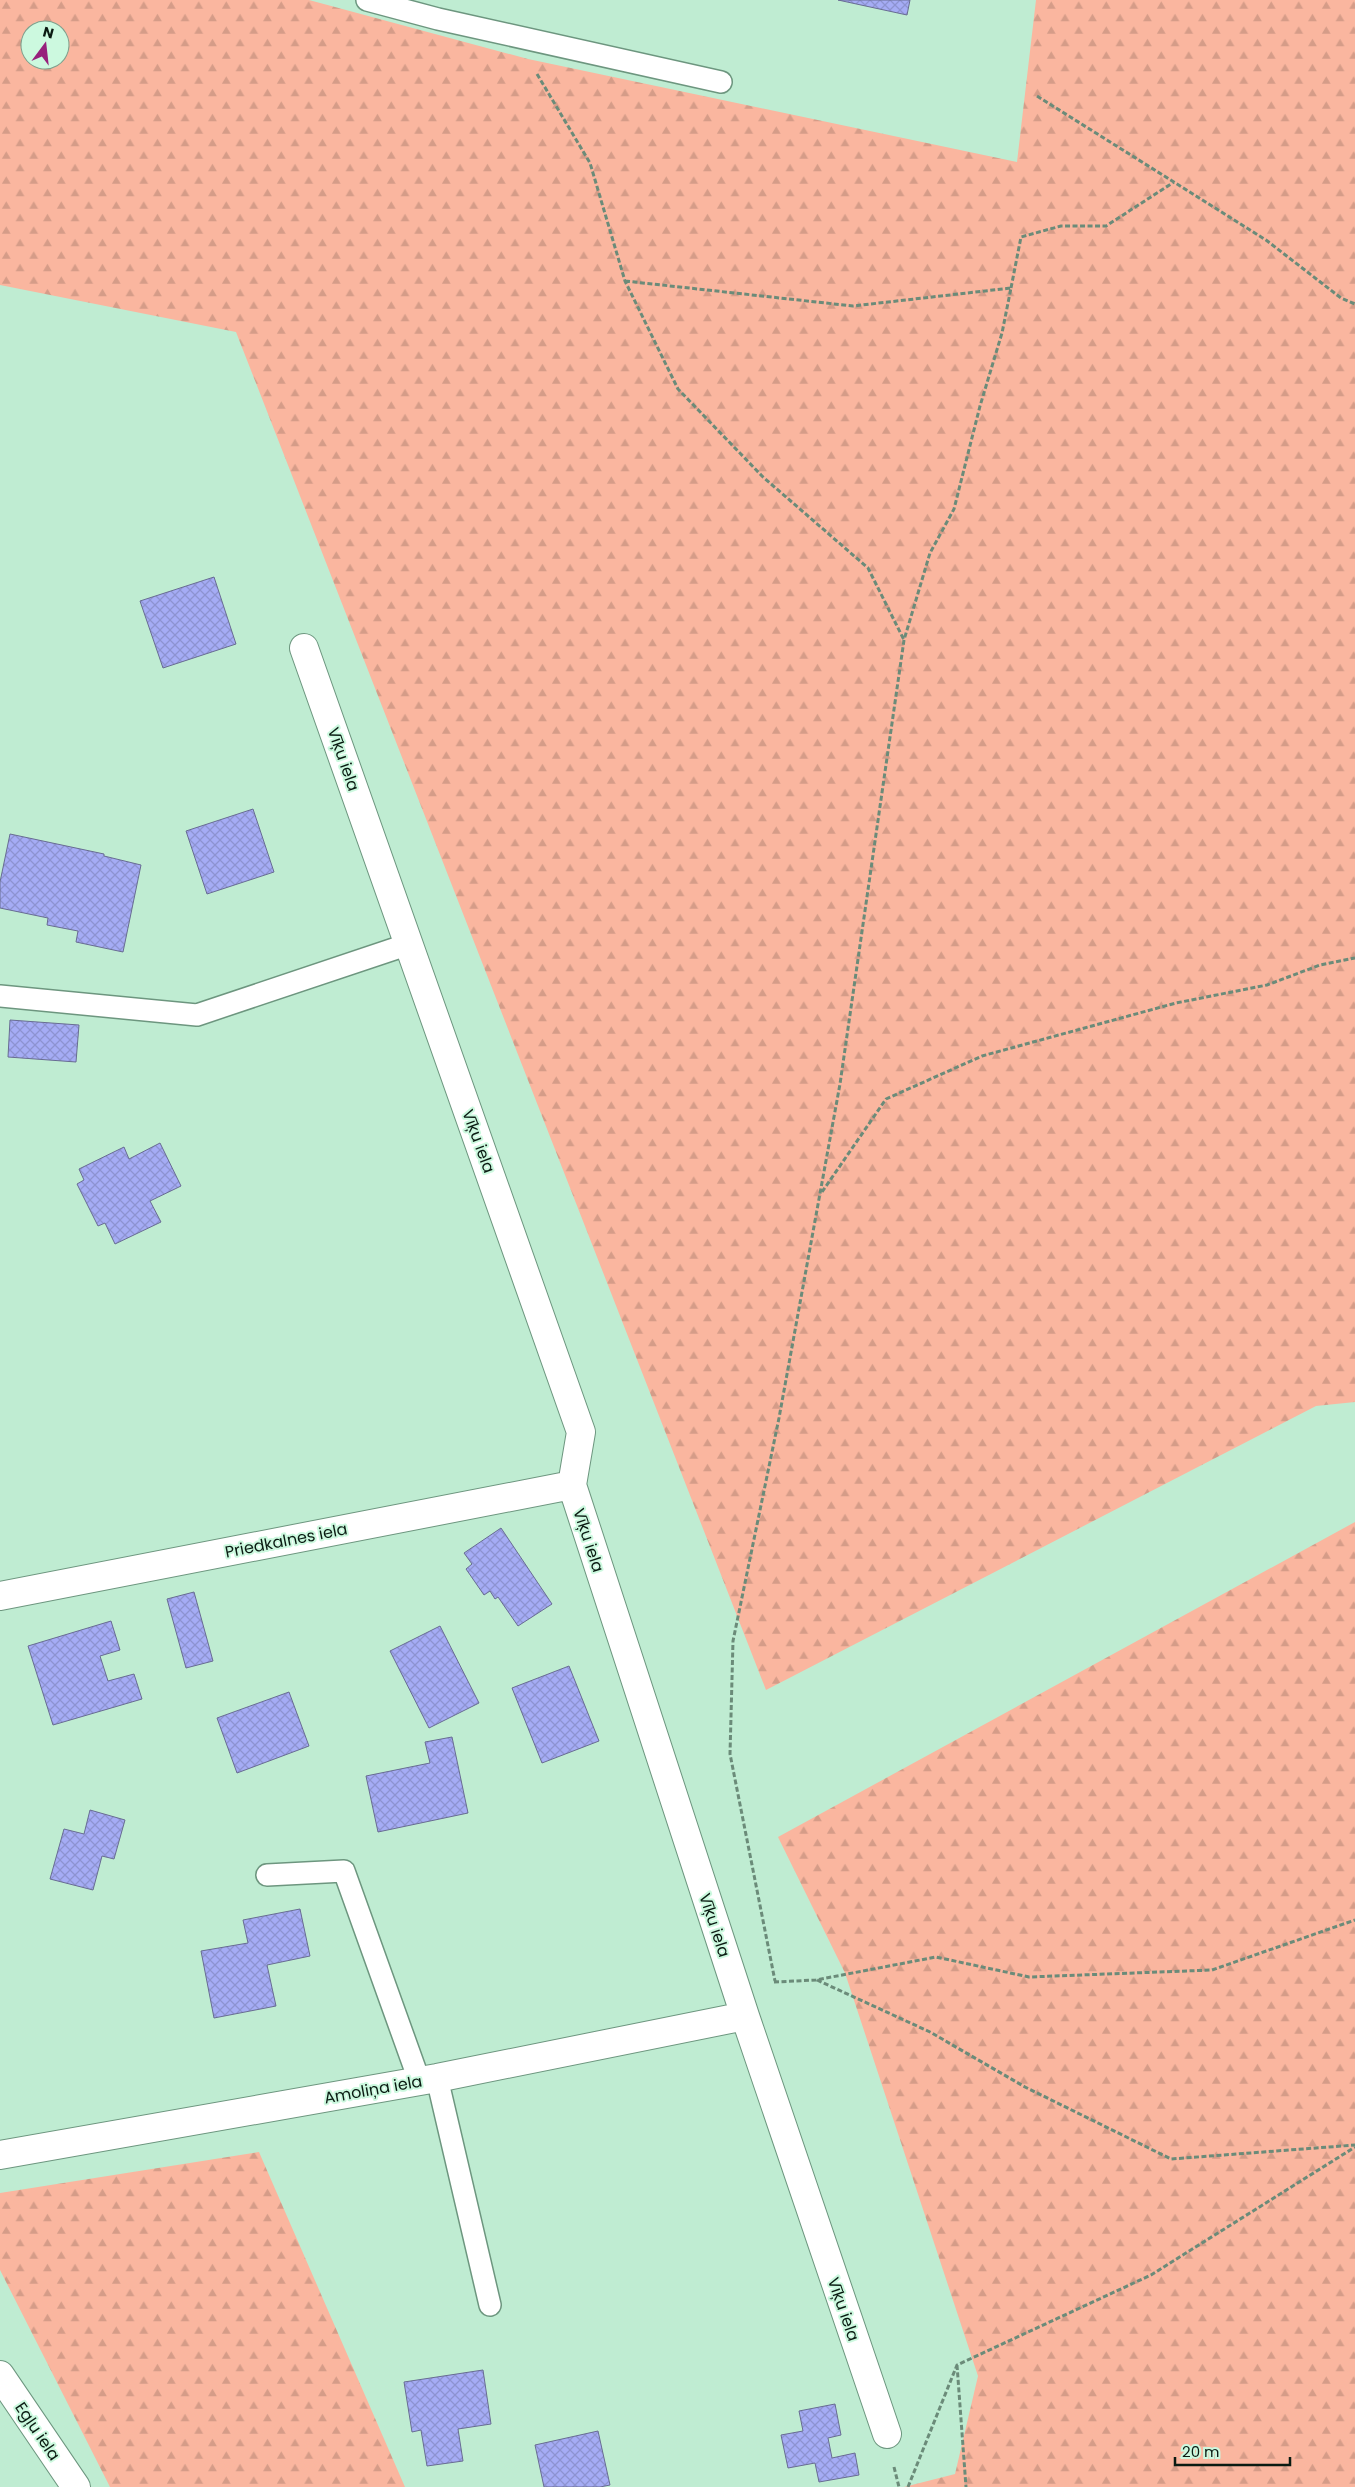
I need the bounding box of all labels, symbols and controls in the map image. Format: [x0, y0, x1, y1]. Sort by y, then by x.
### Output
north arrow [20, 20, 70, 70]
text: N [41, 21, 56, 43]
street label: Vīķu iela [322, 724, 365, 794]
street label: Vīķu iela [456, 1106, 501, 1176]
street label: Vīķu iela [567, 1505, 610, 1575]
street label: Priedkalnes iela [223, 1517, 349, 1564]
street label: Vīķu iela [693, 1890, 736, 1960]
street label: Amoliņa iela [322, 2070, 424, 2109]
street label: Vīķu iela [822, 2274, 865, 2344]
street label: Egļu iela [10, 2397, 66, 2465]
scale bar [1175, 2434, 1290, 2466]
text: 20 m [1182, 2441, 1220, 2462]

